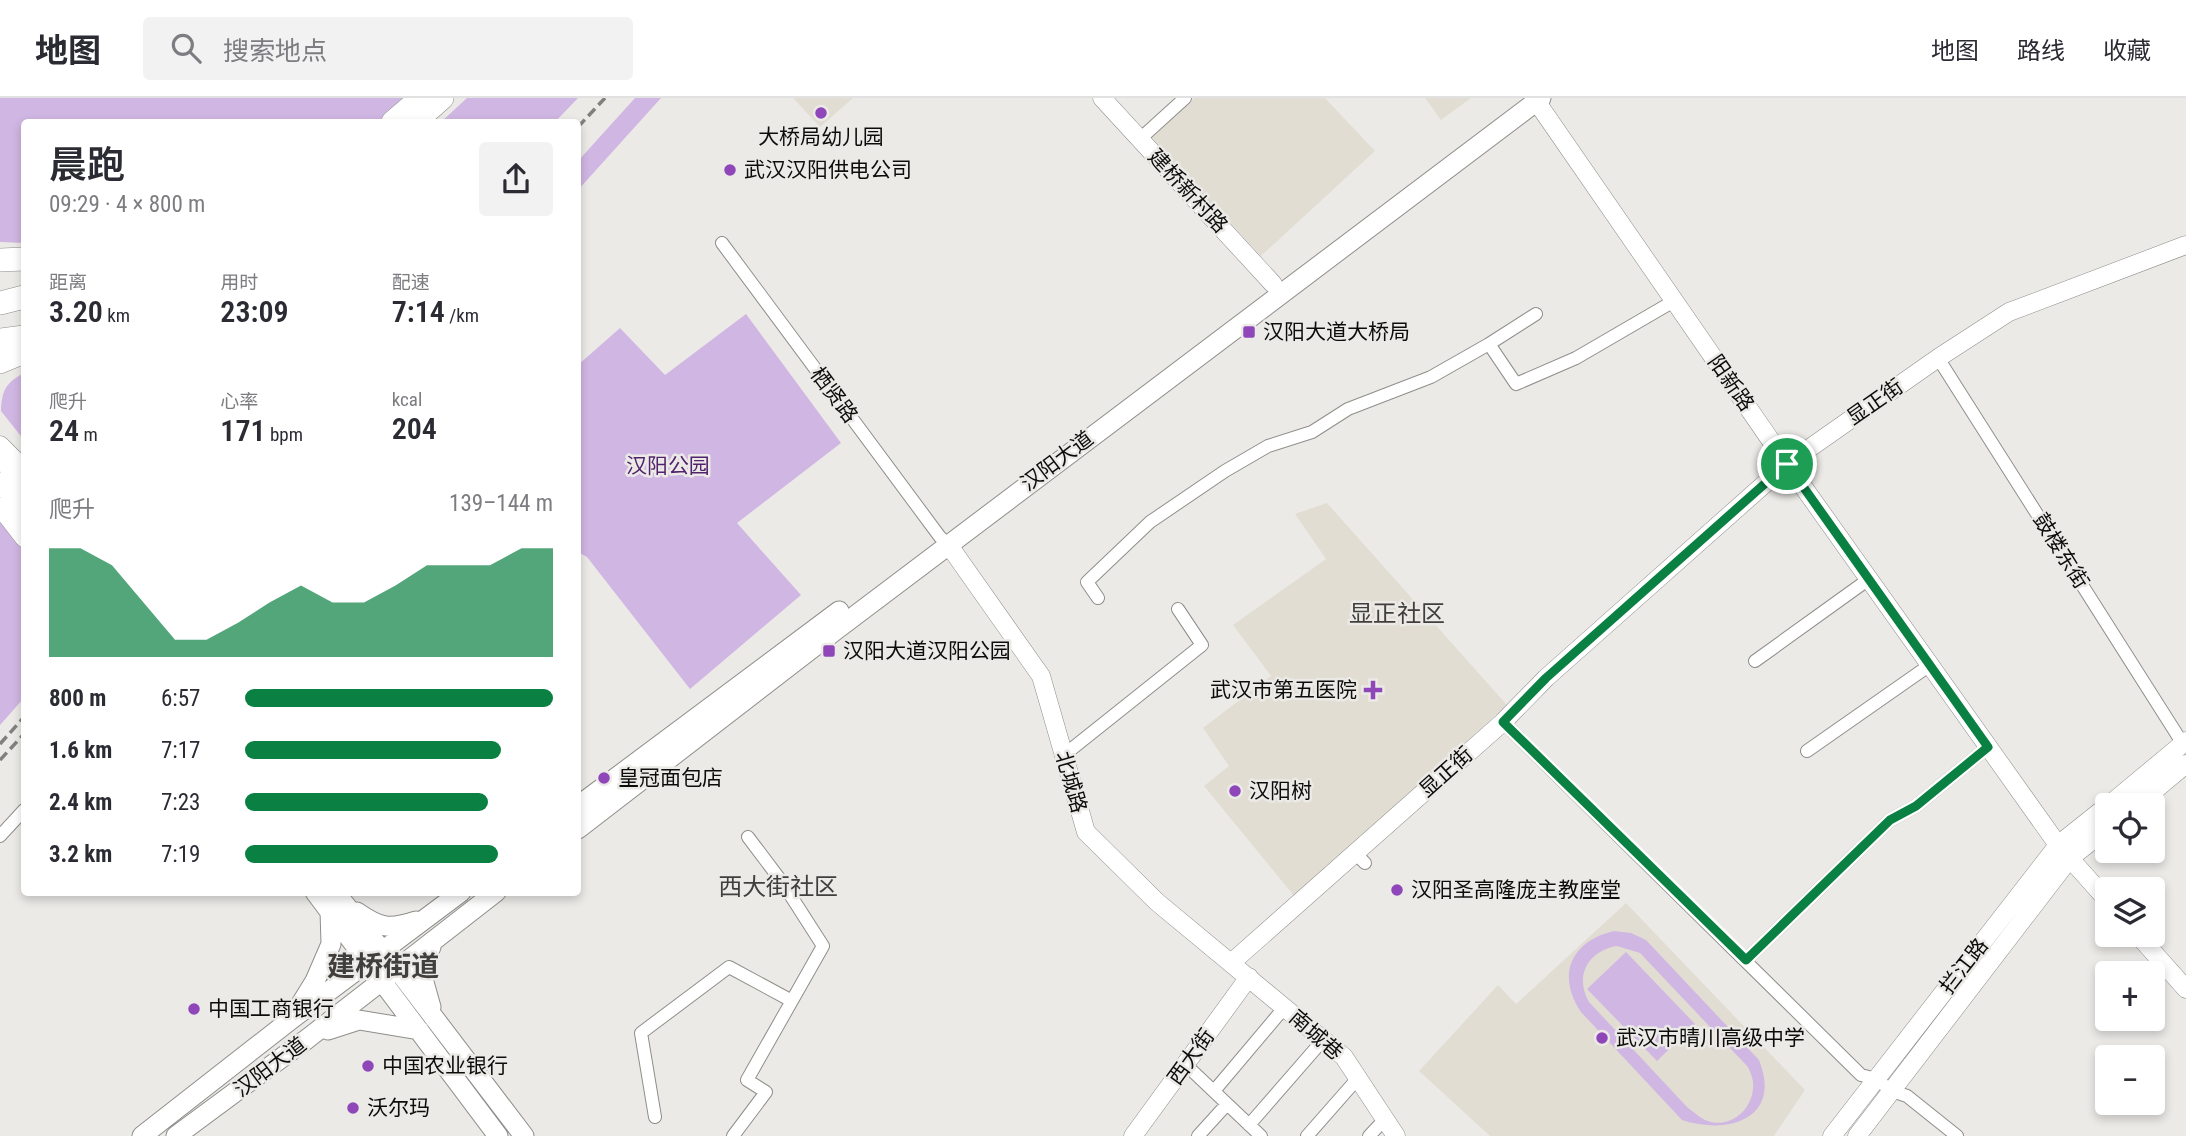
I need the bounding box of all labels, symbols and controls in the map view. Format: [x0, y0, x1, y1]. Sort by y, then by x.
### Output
search box [143, 17, 633, 80]
icon: search [167, 29, 205, 67]
text: 地图 [35, 31, 101, 70]
text: 搜索地点 [223, 36, 327, 66]
text: 地图 [1931, 37, 1979, 65]
text: 路线 [2017, 37, 2065, 65]
text: 收藏 [2103, 37, 2151, 65]
marker: 大桥局幼儿园 [813, 105, 829, 121]
place label: 大桥局幼儿园 [758, 125, 884, 149]
button: share [479, 142, 553, 216]
text: 晨跑 [49, 143, 125, 187]
street label: 建桥新村路 [1143, 144, 1233, 238]
place label: 武汉汉阳供电公司 [744, 158, 912, 182]
marker: 武汉汉阳供电公司 [722, 162, 738, 178]
text: 09:29 · 4 × 800 m [49, 191, 205, 218]
text: 距离 [49, 271, 87, 294]
text: 用时 [220, 271, 258, 294]
text: 配速 [392, 271, 430, 294]
text: 3.20 [49, 294, 103, 329]
text: 23:09 [220, 294, 289, 329]
text: 7:14 [392, 294, 445, 329]
text: km [103, 304, 130, 327]
text: /km [445, 304, 479, 327]
place label: 汉阳大道大桥局 [1263, 320, 1410, 344]
marker: 汉阳大道大桥局 [1241, 324, 1257, 340]
street label: 阳新路 [1703, 350, 1759, 416]
street label: 栖贤路 [805, 363, 863, 427]
street label: 显正街 [1842, 374, 1908, 430]
text: kcal [392, 388, 422, 411]
text: 爬升 [49, 390, 87, 413]
text: 心率 [220, 390, 258, 413]
text: 204 [392, 411, 437, 446]
text: 24 [49, 413, 79, 448]
text: 171 [220, 413, 266, 448]
text: m [79, 423, 98, 446]
text: bpm [266, 423, 303, 446]
street label: 汉阳大道 [1016, 426, 1098, 496]
pin [1757, 434, 1817, 494]
icon: arrive [1768, 445, 1806, 483]
park label: 汉阳公园 [626, 454, 710, 478]
text: 139–144 m [449, 490, 553, 517]
text: 爬升 [49, 496, 95, 523]
street label: 鼓楼东街 [2029, 509, 2093, 593]
district label: 显正社区 [1349, 600, 1445, 628]
place label: 汉阳大道汉阳公园 [843, 639, 1011, 663]
marker: 汉阳大道汉阳公园 [821, 643, 837, 659]
place label: 武汉市第五医院 [1210, 678, 1357, 702]
marker: 武汉市第五医院 [1363, 680, 1383, 700]
text: 800 m [49, 685, 106, 712]
text: 6:57 [161, 685, 200, 712]
text: 1.6 km [49, 737, 112, 764]
text: 7:17 [161, 737, 200, 764]
street label: 显正街 [1415, 742, 1477, 802]
street label: 北城路 [1051, 748, 1091, 816]
place label: 皇冠面包店 [618, 766, 723, 790]
marker: 皇冠面包店 [596, 770, 612, 786]
place label: 汉阳树 [1249, 779, 1312, 803]
marker: 汉阳树 [1227, 783, 1243, 799]
text: 2.4 km [49, 789, 112, 816]
text: 7:23 [161, 789, 200, 816]
map controls [2095, 793, 2165, 1115]
button: locate [2095, 793, 2165, 863]
text: 3.2 km [49, 841, 112, 868]
text: 7:19 [161, 841, 200, 868]
district label: 西大街社区 [718, 873, 838, 901]
button: layers [2095, 877, 2165, 947]
place label: 汉阳圣高隆庞主教座堂 [1411, 878, 1621, 902]
marker: 汉阳圣高隆庞主教座堂 [1389, 882, 1405, 898]
street label: 拦江路 [1935, 934, 1993, 998]
district label: 建桥街道 [327, 950, 439, 983]
button: + [2095, 961, 2165, 1031]
place label: 中国工商银行 [208, 997, 334, 1021]
marker: 中国工商银行 [186, 1001, 202, 1017]
street label: 南城巷 [1284, 1005, 1348, 1065]
street label: 西大街 [1163, 1024, 1219, 1090]
place label: 武汉市晴川高级中学 [1616, 1026, 1805, 1050]
marker: 武汉市晴川高级中学 [1594, 1030, 1610, 1046]
street label: 汉阳大道 [229, 1032, 311, 1102]
button: − [2095, 1045, 2165, 1115]
place label: 中国农业银行 [382, 1054, 508, 1078]
marker: 中国农业银行 [360, 1058, 376, 1074]
place label: 沃尔玛 [367, 1096, 430, 1120]
marker: 沃尔玛 [345, 1100, 361, 1116]

